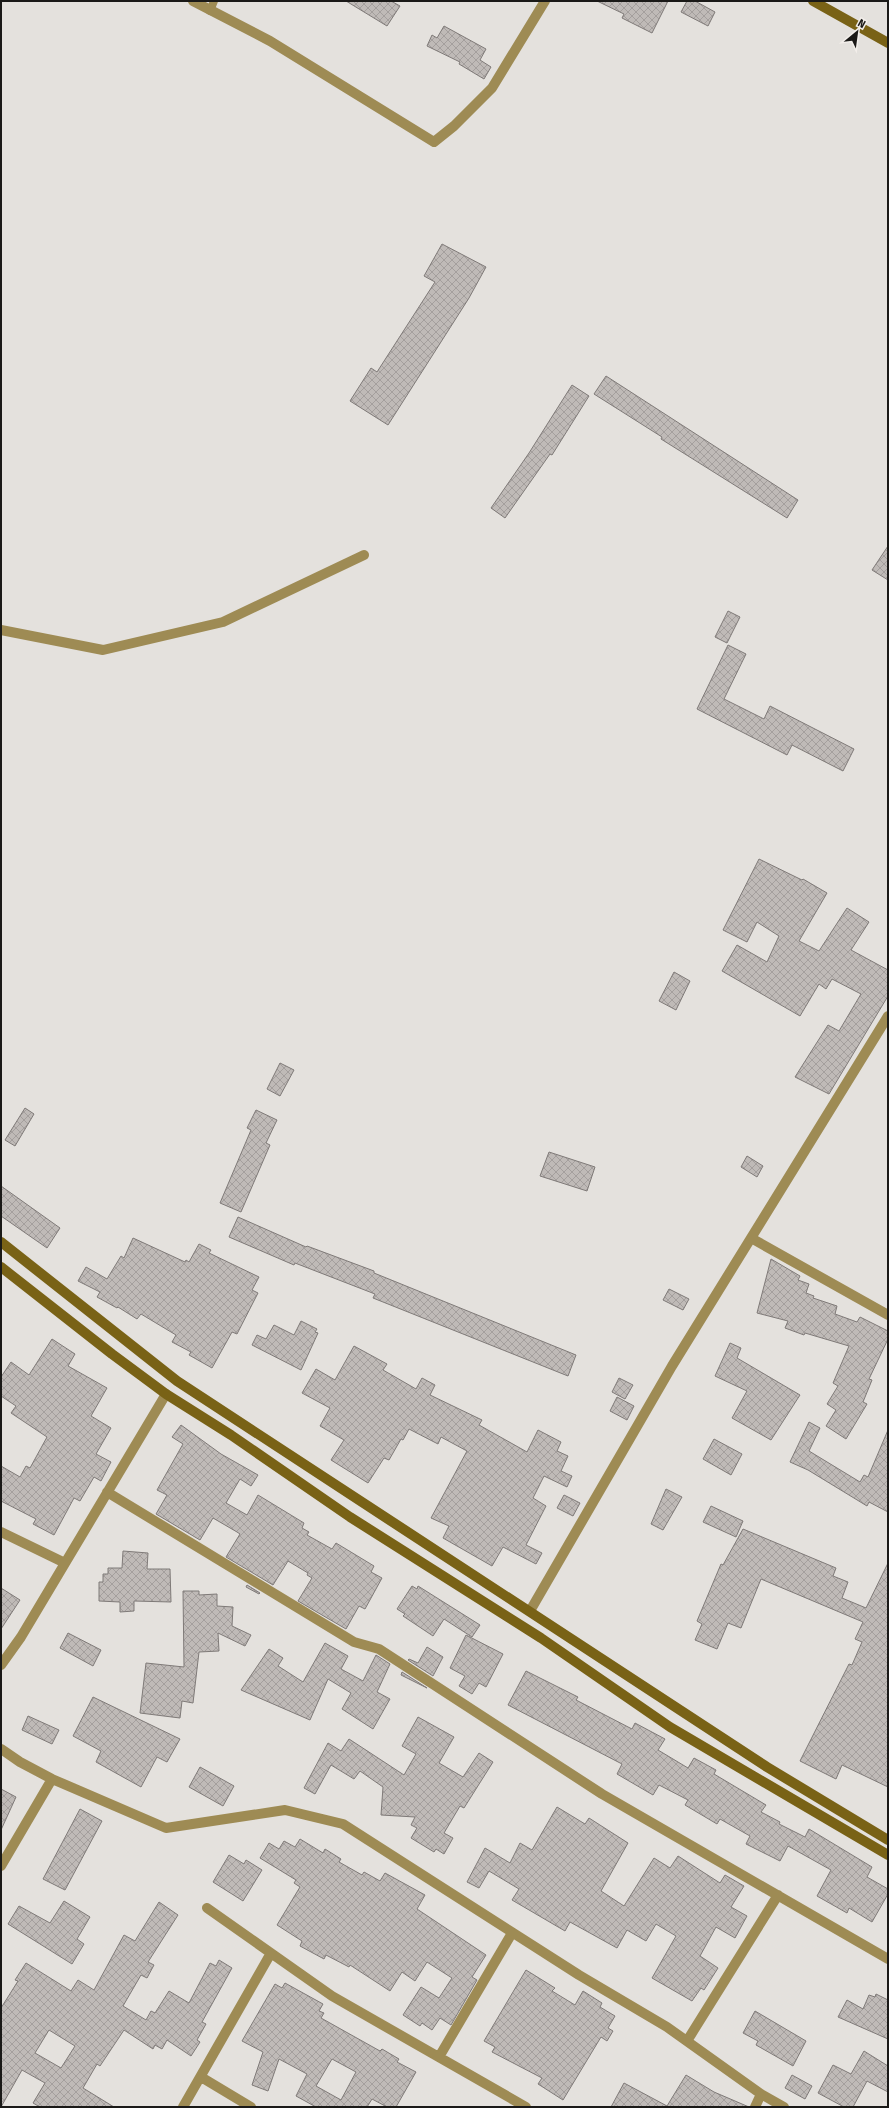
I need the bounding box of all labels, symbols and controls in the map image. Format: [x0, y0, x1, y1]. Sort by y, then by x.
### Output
north arrow [837, 12, 877, 52]
text: N [856, 16, 868, 31]

